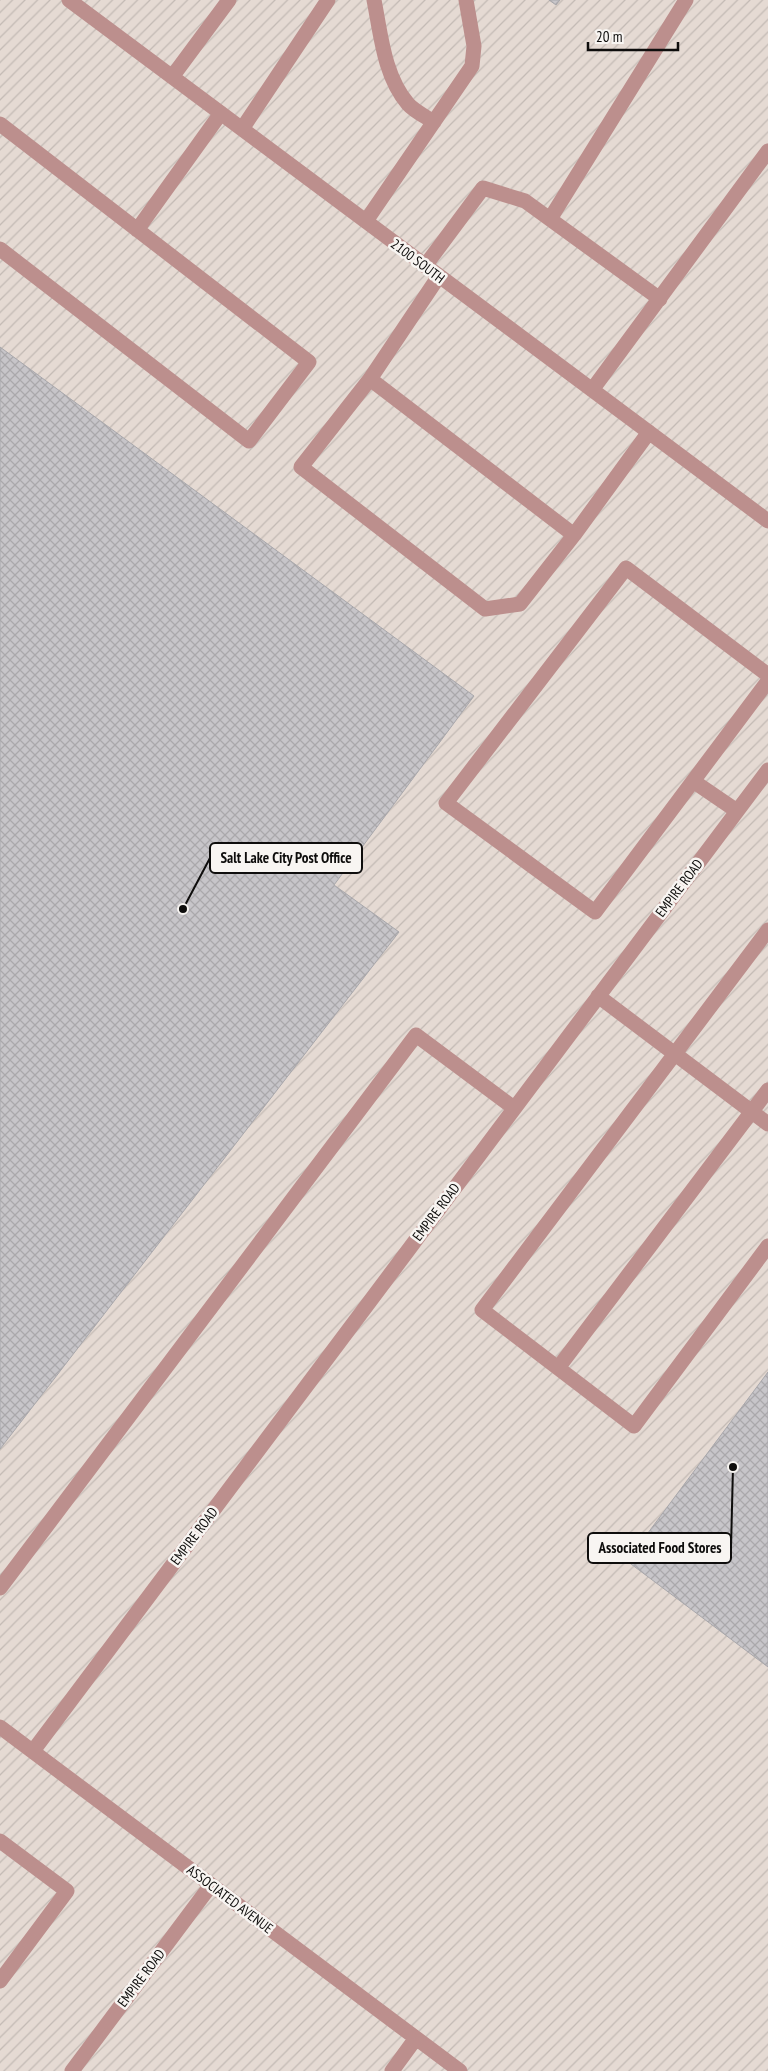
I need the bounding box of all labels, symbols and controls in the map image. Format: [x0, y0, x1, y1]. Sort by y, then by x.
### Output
scale bar [588, 20, 678, 52]
text: 20 m [596, 27, 622, 46]
street label: 2100 SOUTH [387, 235, 449, 287]
callout: Salt Lake City Post Office [210, 843, 362, 873]
text: Salt Lake City Post Office [220, 848, 352, 867]
street label: EMPIRE ROAD [651, 855, 707, 921]
street label: EMPIRE ROAD [408, 1179, 464, 1245]
street label: EMPIRE ROAD [166, 1503, 222, 1569]
callout: Associated Food Stores [588, 1533, 731, 1563]
text: Associated Food Stores [597, 1538, 722, 1557]
street label: ASSOCIATED AVENUE [183, 1861, 277, 1937]
street label: EMPIRE ROAD [113, 1945, 169, 2011]

